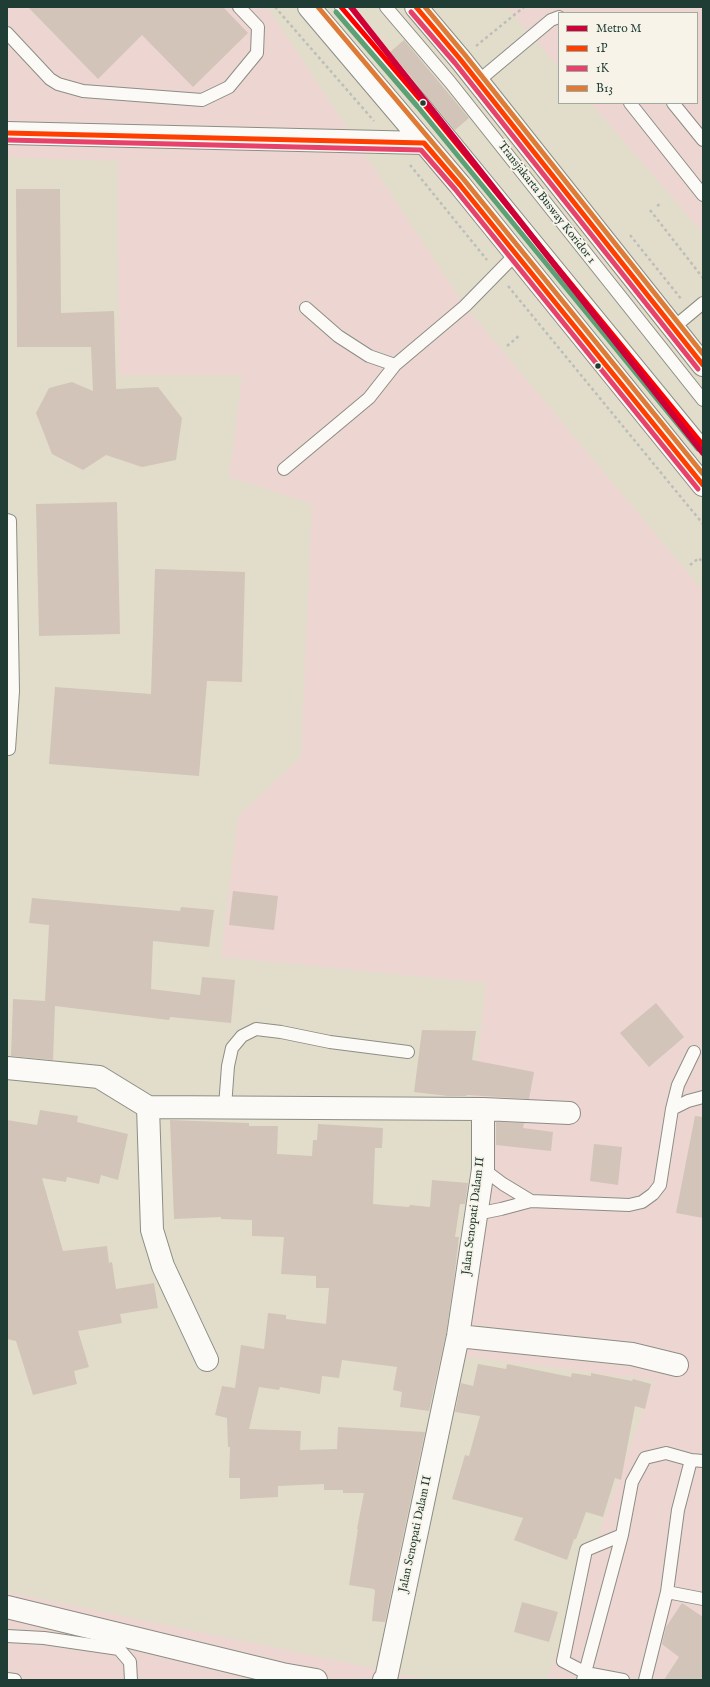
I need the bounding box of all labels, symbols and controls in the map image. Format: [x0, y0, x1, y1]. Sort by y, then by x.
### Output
legend [558, 12, 698, 104]
text: Metro M [596, 21, 642, 36]
text: 1P [596, 41, 607, 56]
text: 1K [596, 61, 609, 76]
text: B13 [596, 81, 613, 96]
unlabelled marker [418, 98, 428, 108]
street label: Transjakarta Busway Koridor 1 [494, 139, 598, 267]
unlabelled marker [593, 361, 603, 371]
street label: Jalan Senopati Dalam II [460, 1156, 488, 1276]
street label: Jalan Senopati Dalam II [397, 1474, 435, 1594]

